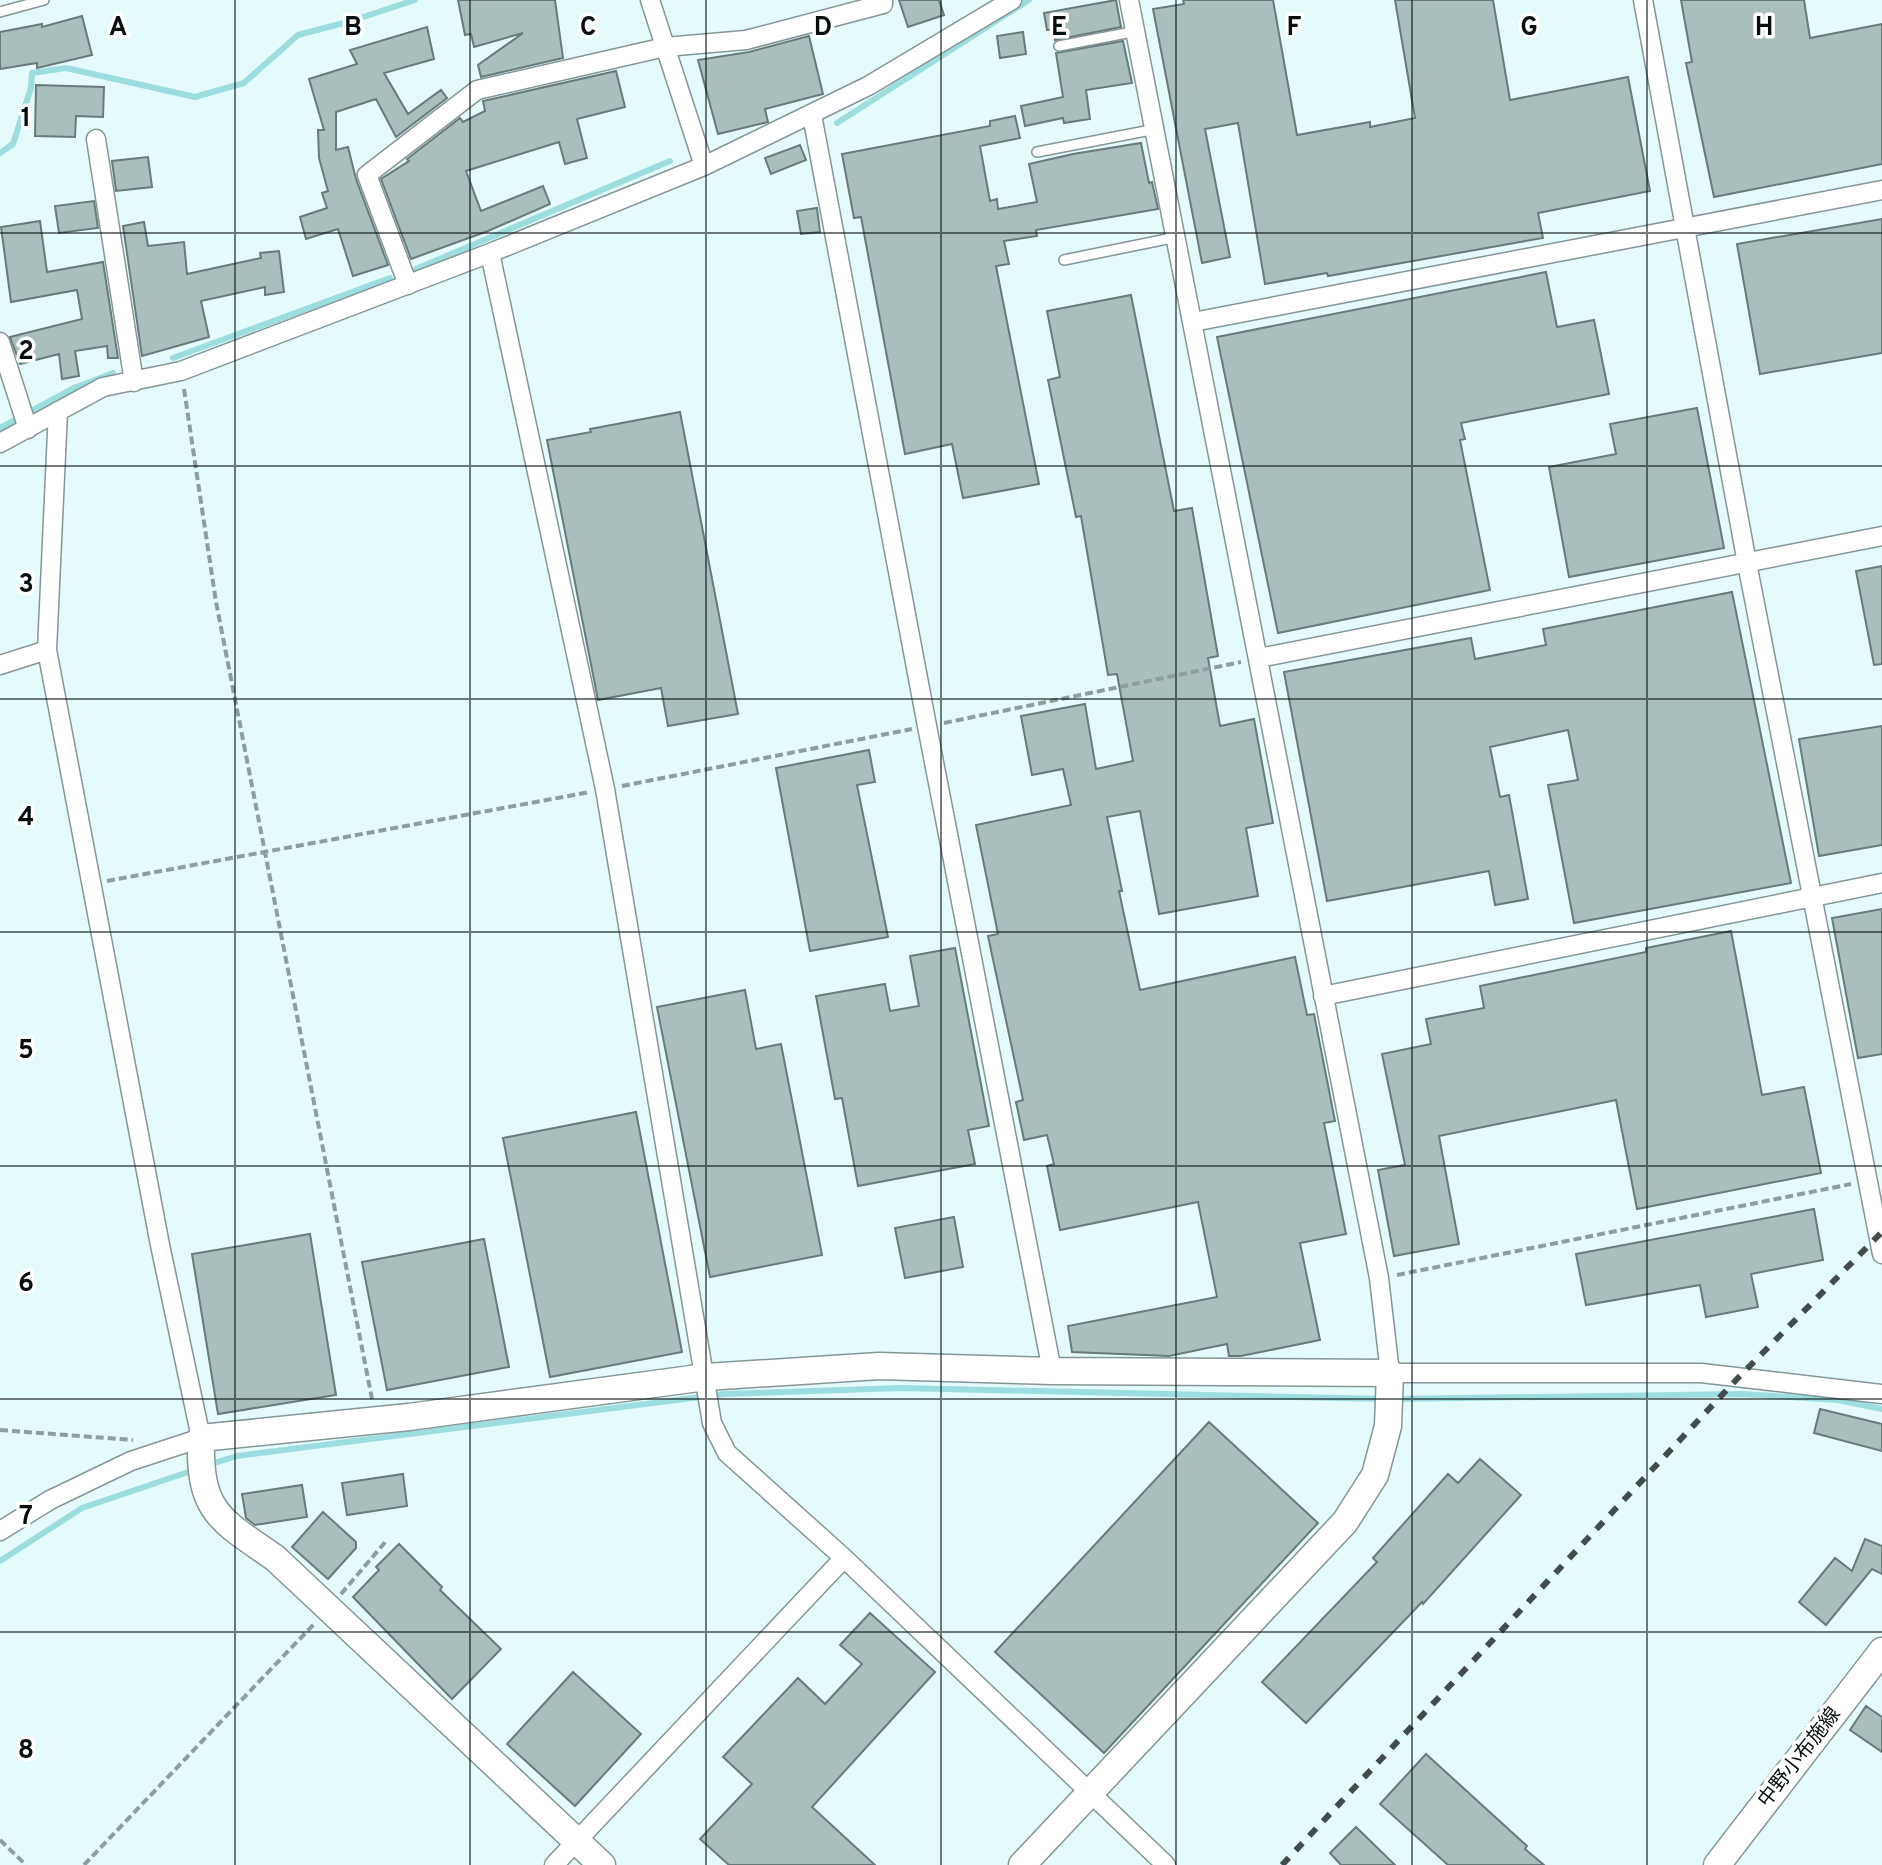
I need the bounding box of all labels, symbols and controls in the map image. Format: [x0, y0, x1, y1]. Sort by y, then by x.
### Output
text: A [109, 12, 127, 45]
text: B [344, 12, 362, 45]
text: C [580, 12, 596, 45]
text: D [814, 12, 832, 45]
text: E [1051, 12, 1067, 45]
text: F [1287, 12, 1302, 45]
text: G [1520, 12, 1538, 45]
text: H [1755, 12, 1773, 45]
text: 1 [21, 103, 31, 136]
text: 2 [18, 336, 34, 369]
text: 3 [18, 569, 34, 602]
text: 4 [18, 802, 34, 835]
text: 5 [18, 1035, 34, 1068]
text: 6 [18, 1268, 34, 1301]
text: 7 [19, 1501, 33, 1534]
street label: 中野小布施線 [1753, 1703, 1847, 1813]
text: 8 [18, 1735, 34, 1768]

